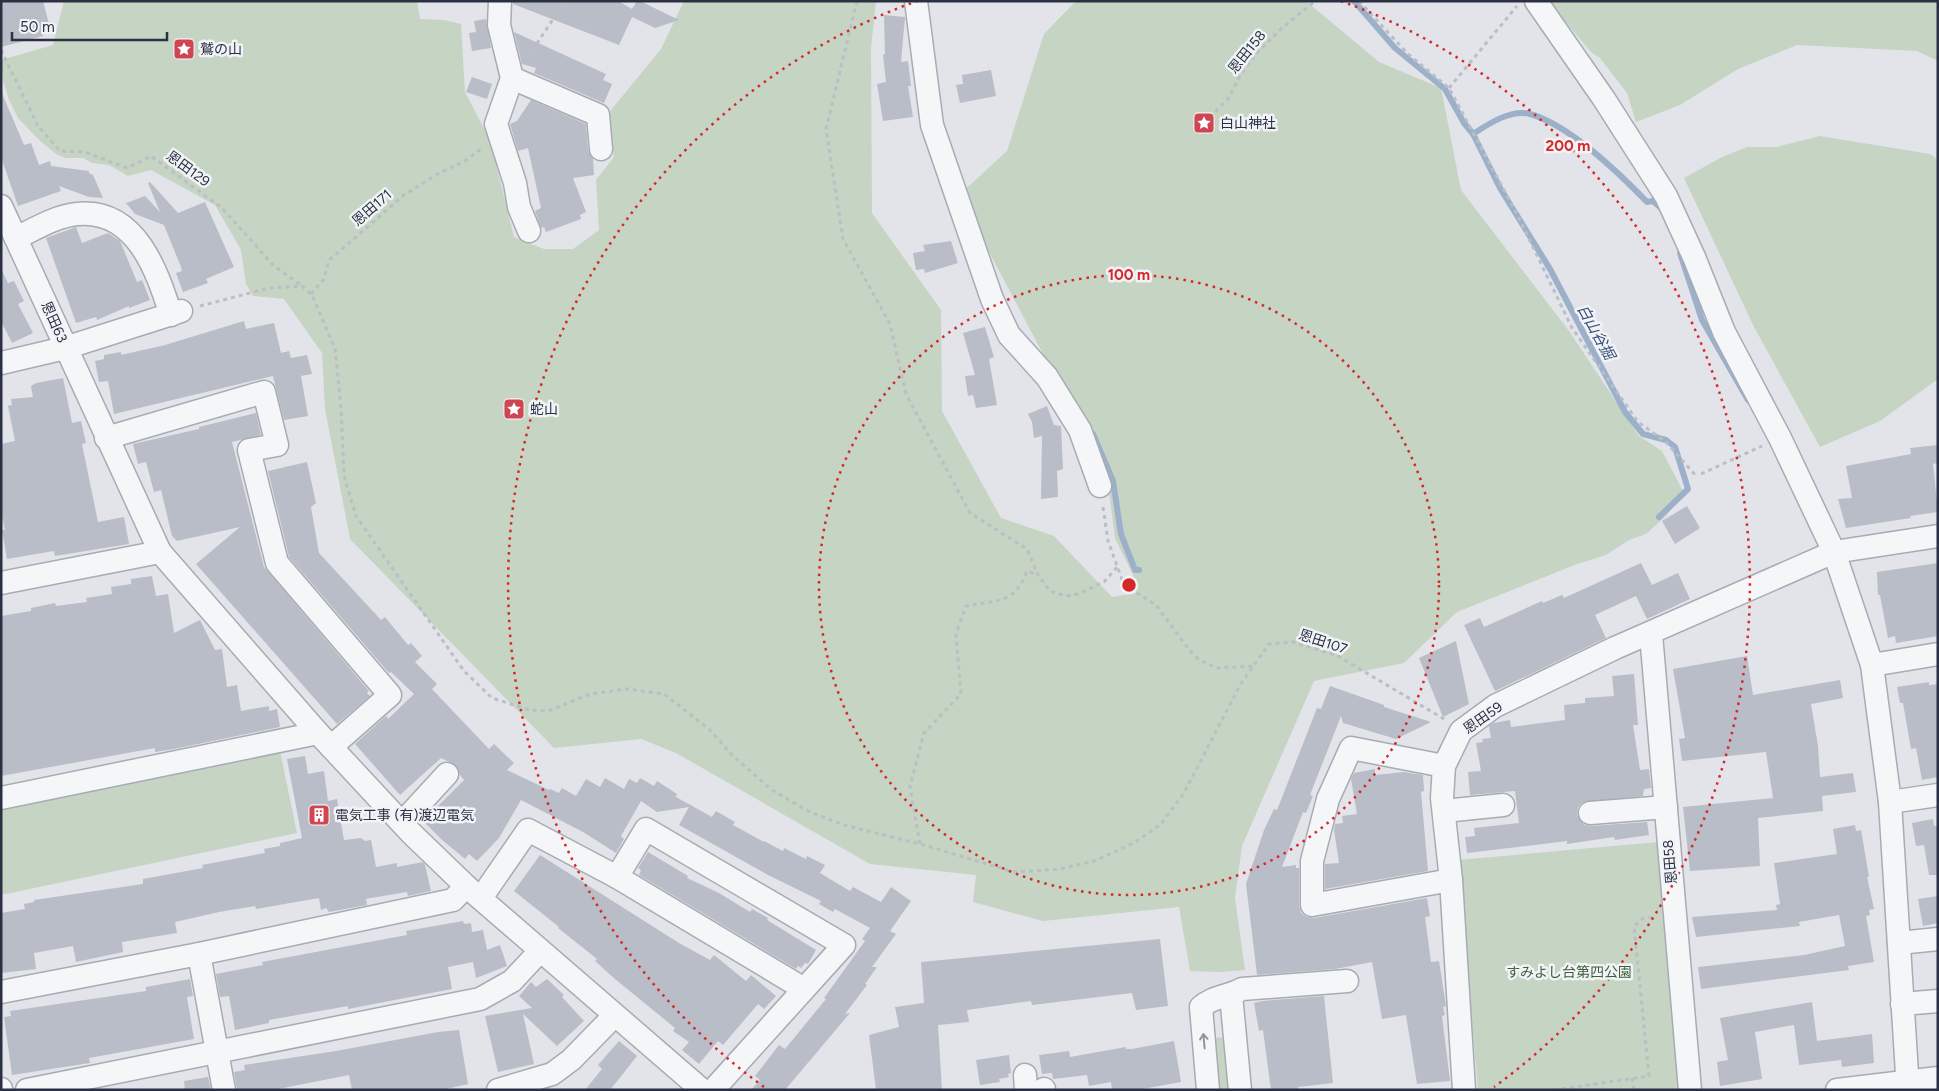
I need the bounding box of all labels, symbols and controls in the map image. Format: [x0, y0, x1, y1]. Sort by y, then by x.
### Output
scale bar [12, 10, 168, 42]
text: 50 m [20, 18, 55, 36]
street label: 恩田158 [1225, 27, 1269, 77]
place icon: 鷲の山 [172, 37, 196, 61]
place label: 鷲の山 [200, 41, 242, 58]
place icon: 白山神社 [1192, 111, 1216, 135]
place label: 白山神社 [1220, 115, 1276, 132]
text: 200 m [1546, 137, 1590, 155]
street label: 恩田129 [163, 148, 213, 190]
street label: 恩田171 [349, 186, 395, 230]
text: 100 m [1108, 266, 1150, 284]
street label: 恩田63 [37, 299, 71, 345]
water label: 白山谷掘 [1574, 301, 1619, 364]
place icon: 蛇山 [502, 397, 526, 421]
place label: 蛇山 [530, 401, 558, 418]
centre of rings [1120, 576, 1138, 594]
street label: 恩田107 [1296, 626, 1350, 658]
street label: 恩田59 [1460, 698, 1506, 738]
building icon: 電気工事 (有)渡辺電気 [307, 803, 331, 827]
place label: 電気工事 (有)渡辺電気 [335, 807, 474, 824]
street label: 恩田58 [1660, 839, 1680, 885]
park label: すみよし台第四公園 [1506, 964, 1632, 981]
one-way arrow [1199, 1033, 1209, 1049]

